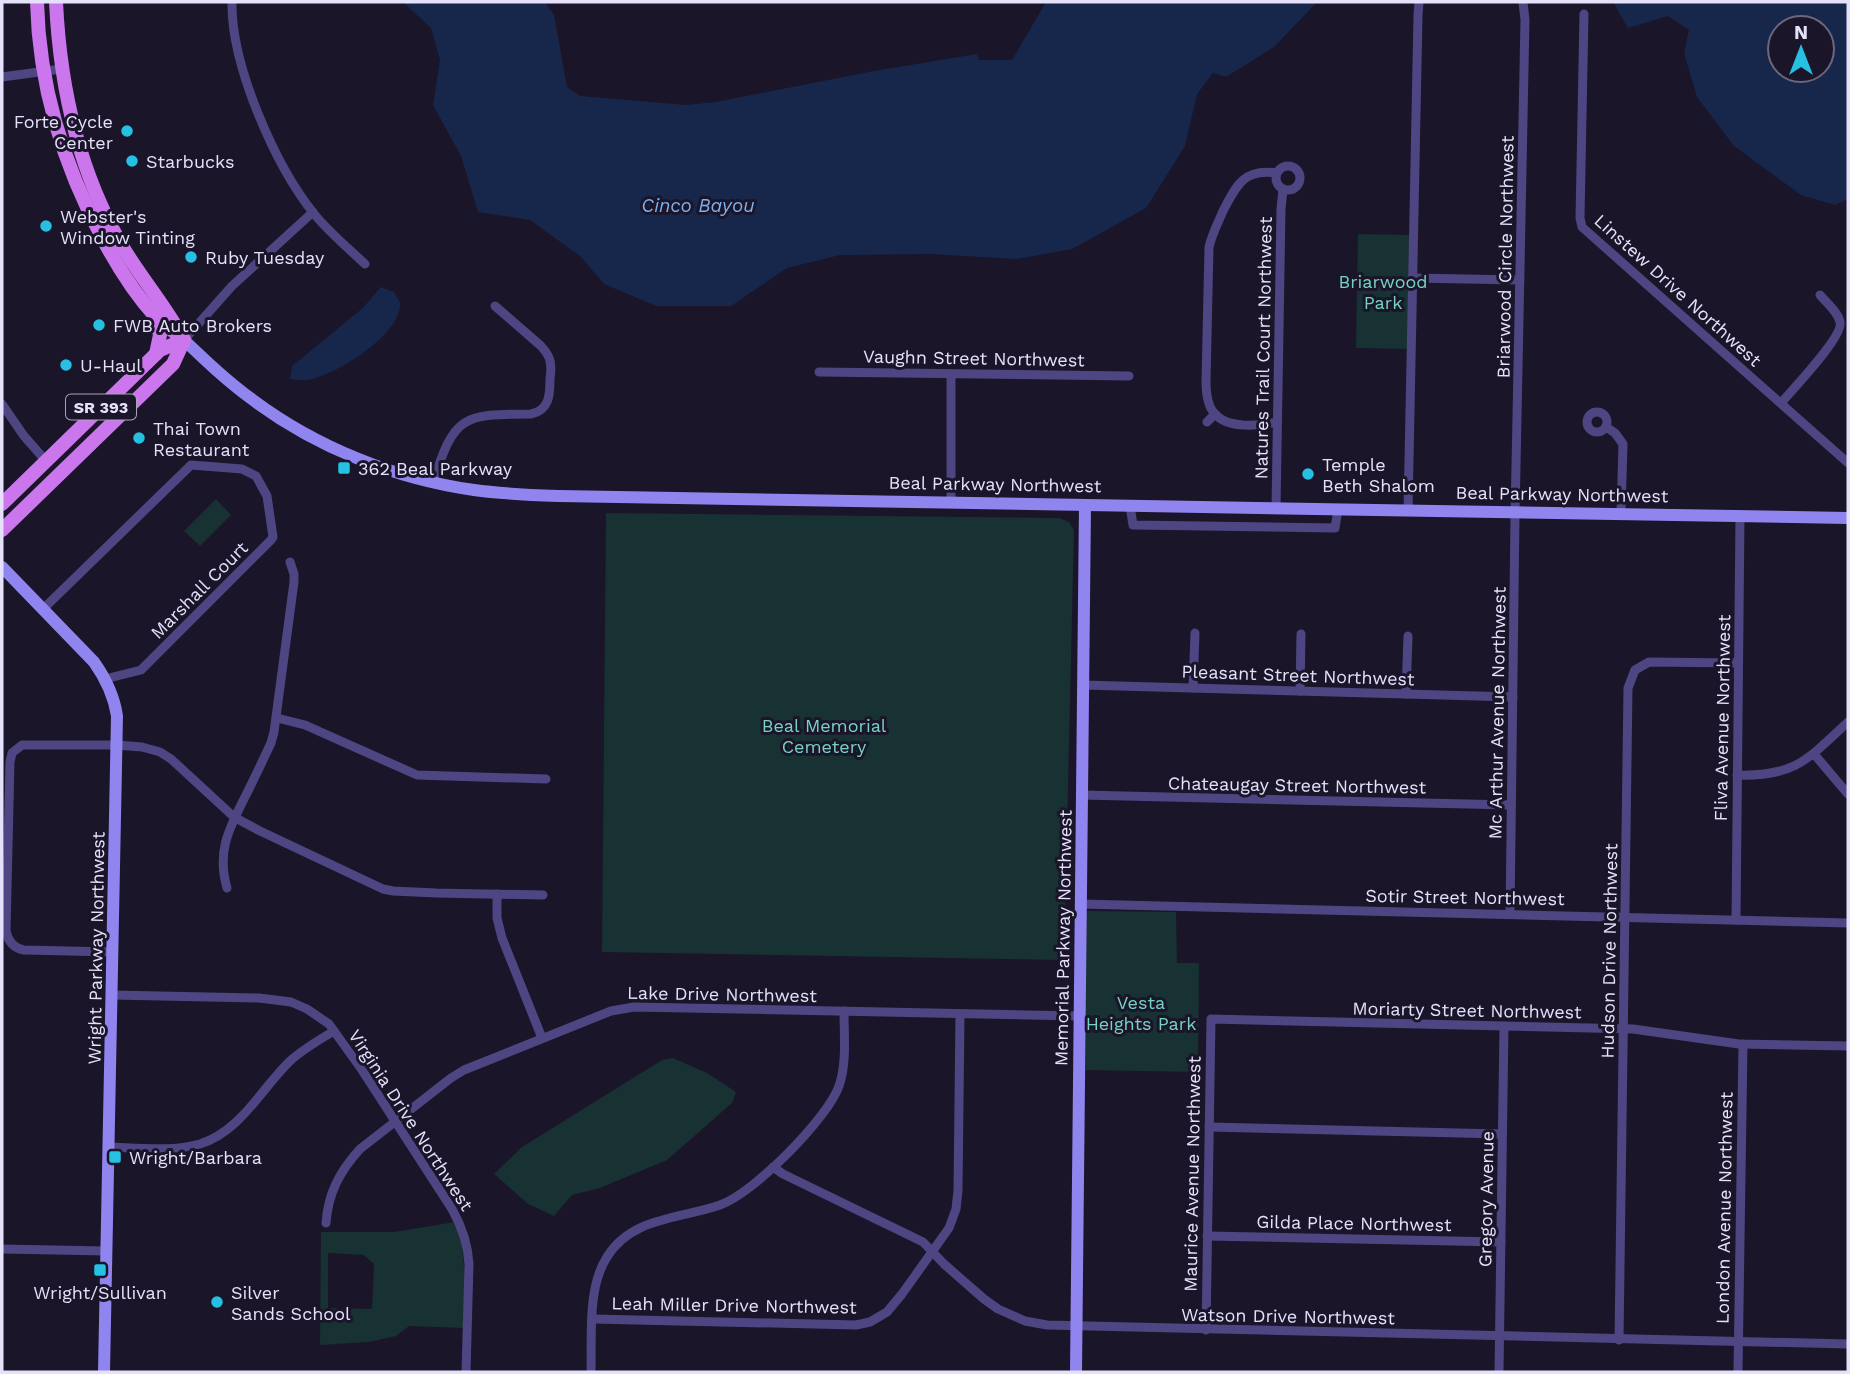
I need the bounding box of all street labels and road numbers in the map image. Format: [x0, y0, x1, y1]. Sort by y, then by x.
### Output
street label: Briarwood Circle Northwest [1492, 135, 1518, 379]
street label: Linstew Drive Northwest [1590, 210, 1766, 371]
street label: Natures Trail Court Northwest [1250, 216, 1276, 480]
street label: Vaughn Street Northwest [863, 346, 1085, 370]
road number: SR 393 [66, 394, 136, 420]
street label: Beal Parkway Northwest [888, 472, 1102, 496]
street label: Beal Parkway Northwest [1455, 482, 1669, 506]
street label: Marshall Court [146, 537, 252, 643]
street label: Mc Arthur Avenue Northwest [1484, 586, 1510, 840]
street label: Fliva Avenue Northwest [1710, 614, 1734, 822]
street label: Pleasant Street Northwest [1181, 660, 1415, 690]
street label: Chateaugay Street Northwest [1168, 772, 1427, 798]
street label: Memorial Parkway Northwest [1050, 809, 1076, 1066]
street label: Wright Parkway Northwest [83, 831, 109, 1065]
street label: Hudson Drive Northwest [1597, 843, 1621, 1059]
street label: Sotir Street Northwest [1365, 885, 1565, 909]
street label: Lake Drive Northwest [627, 982, 817, 1006]
street label: Moriarty Street Northwest [1352, 998, 1582, 1023]
street label: Virginia Drive Northwest [345, 1025, 478, 1215]
street label: Maurice Avenue Northwest [1179, 1055, 1205, 1292]
street label: London Avenue Northwest [1711, 1091, 1737, 1324]
street label: Gregory Avenue [1474, 1131, 1498, 1267]
street label: Gilda Place Northwest [1256, 1211, 1452, 1235]
street label: Leah Miller Drive Northwest [611, 1292, 857, 1318]
street label: Watson Drive Northwest [1181, 1304, 1396, 1328]

